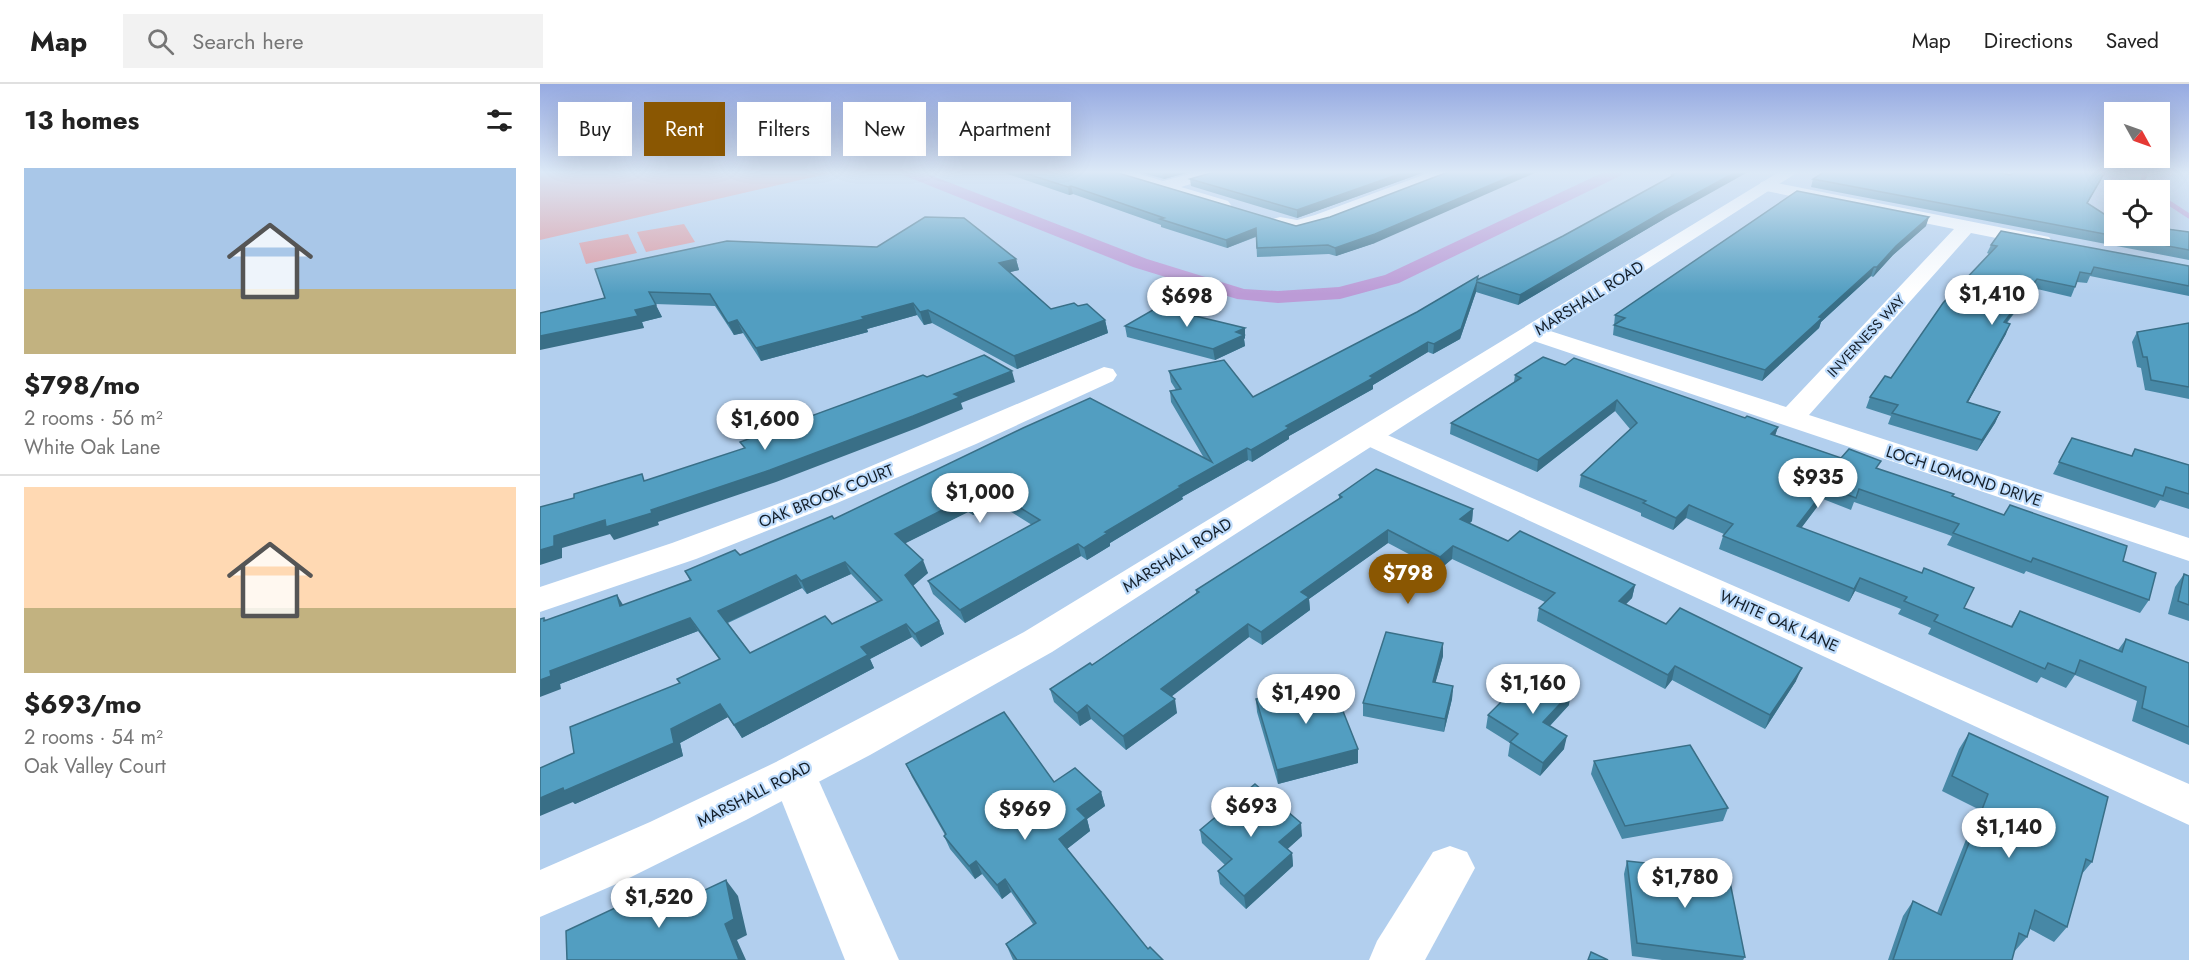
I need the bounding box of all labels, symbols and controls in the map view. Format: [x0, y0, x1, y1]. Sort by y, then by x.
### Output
search box [123, 14, 543, 68]
text: Map [30, 21, 87, 62]
icon: search [144, 25, 177, 58]
text: Search here [192, 25, 304, 57]
text: Map [1912, 26, 1951, 56]
text: Directions [1984, 26, 2073, 56]
text: Saved [2106, 26, 2159, 56]
text: 13 homes [24, 101, 139, 139]
chip: Buy [558, 102, 632, 156]
chip: Rent [644, 102, 725, 156]
chip: Filters [737, 102, 831, 156]
chip: New [843, 102, 926, 156]
chip: Apartment [938, 102, 1071, 156]
north arrow [2104, 102, 2170, 168]
map controls [2104, 102, 2170, 246]
icon: filters [483, 104, 516, 137]
button: locate [2104, 180, 2170, 246]
icon: home [216, 207, 324, 315]
street label: MARSHALL ROAD [1530, 255, 1648, 341]
pin: $1,410 [1943, 275, 2041, 326]
pin: $698 [1151, 277, 1223, 328]
text: $1,410 [1959, 280, 2025, 309]
text: $698 [1161, 282, 1213, 311]
street label: INVERNESS WAY [1823, 290, 1909, 381]
text: $798/mo [24, 366, 140, 404]
pin: $1,600 [716, 400, 814, 451]
text: 2 rooms · 56 m² [24, 404, 163, 433]
text: $1,600 [731, 405, 799, 434]
text: White Oak Lane [24, 433, 160, 462]
street label: LOCH LOMOND DRIVE [1883, 440, 2045, 512]
street label: OAK BROOK COURT [755, 458, 897, 534]
pin: $935 [1782, 458, 1854, 509]
text: $935 [1792, 463, 1844, 492]
pin: $1,000 [931, 473, 1029, 524]
text: $1,000 [946, 478, 1014, 507]
street label: MARSHALL ROAD [1118, 512, 1236, 598]
icon: home [216, 526, 324, 634]
pin: $798 [1372, 554, 1444, 605]
text: $798 [1383, 559, 1433, 588]
street label: WHITE OAK LANE [1716, 584, 1842, 658]
pin: $1,160 [1484, 664, 1582, 715]
text: $1,160 [1500, 669, 1566, 698]
pin: $1,490 [1257, 674, 1355, 725]
text: $1,490 [1271, 679, 1341, 708]
text: $693/mo [24, 685, 141, 723]
text: 2 rooms · 54 m² [24, 723, 163, 752]
text: Oak Valley Court [24, 752, 166, 781]
street label: MARSHALL ROAD [693, 755, 815, 833]
pin: $693 [1215, 787, 1287, 838]
pin: $969 [989, 790, 1061, 841]
text: $693 [1225, 792, 1277, 821]
text: $969 [999, 795, 1051, 824]
pin: $1,140 [1960, 808, 2058, 859]
text: $1,140 [1976, 813, 2042, 842]
pin: $1,780 [1636, 858, 1734, 909]
text: $1,780 [1652, 863, 1718, 892]
pin: $1,520 [610, 878, 708, 929]
text: $1,520 [625, 883, 693, 912]

